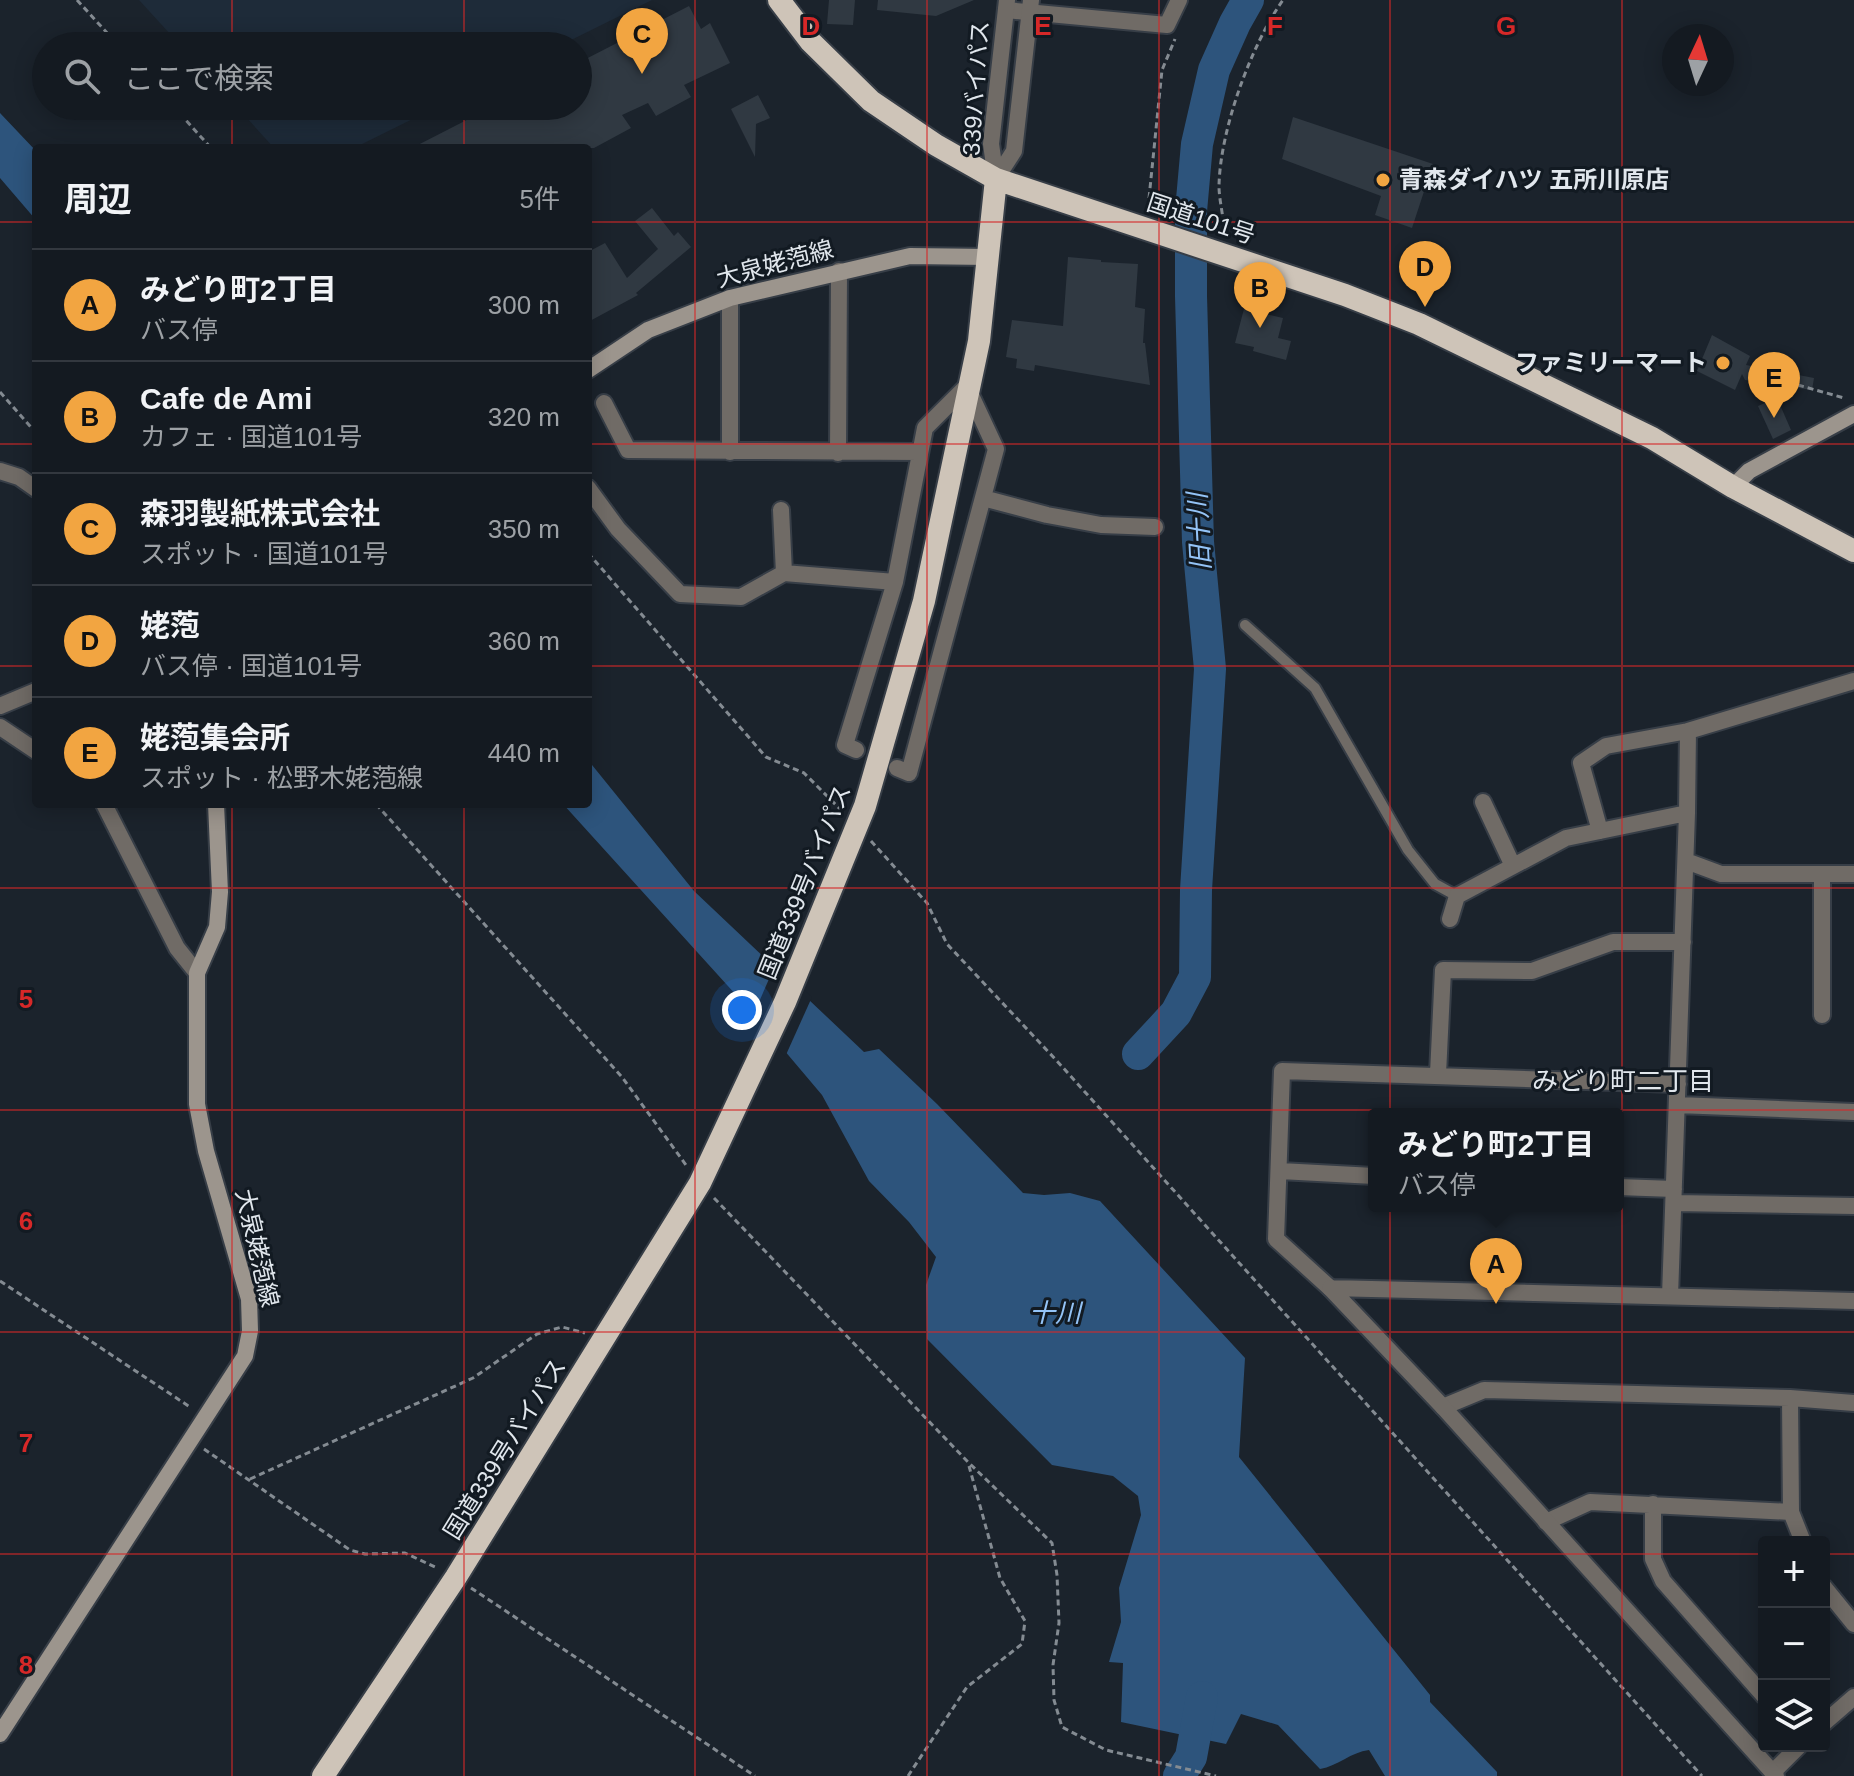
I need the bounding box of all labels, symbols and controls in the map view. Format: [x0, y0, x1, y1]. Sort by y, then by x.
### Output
pin: C [616, 8, 668, 74]
text: D [802, 11, 820, 41]
text: E [1034, 11, 1052, 41]
text: F [1267, 11, 1283, 41]
text: G [1496, 11, 1516, 41]
street label: 339バイパス [957, 19, 994, 157]
north arrow [1662, 24, 1734, 96]
search box [32, 32, 592, 120]
icon: search [60, 54, 104, 98]
text: ここで検索 [124, 62, 274, 95]
place label: 青森ダイハツ 五所川原店 [1399, 166, 1669, 193]
marker: 青森ダイハツ 五所川原店 [1374, 171, 1392, 189]
text: 周辺 [64, 180, 132, 218]
text: 5件 [520, 184, 560, 214]
street label: 国道101号 [1144, 188, 1259, 249]
street label: 大泉姥萢線 [713, 235, 836, 292]
pin: D [1399, 241, 1451, 307]
pin: B [1234, 262, 1286, 328]
text: みどり町2丁目 [140, 273, 337, 306]
text: A [81, 290, 99, 320]
text: 300 m [488, 290, 560, 320]
text: バス停 [140, 315, 218, 345]
place label: ファミリーマート [1515, 349, 1707, 376]
pin: E [1748, 352, 1800, 418]
marker: ファミリーマート [1714, 354, 1732, 372]
text: Cafe de Ami [140, 382, 312, 415]
text: B [81, 402, 99, 432]
text: 320 m [488, 402, 560, 432]
text: カフェ · 国道101号 [140, 422, 363, 452]
water label: 旧十川 [1182, 489, 1216, 572]
text: 森羽製紙株式会社 [140, 497, 380, 530]
text: C [81, 514, 99, 544]
text: 350 m [488, 514, 560, 544]
text: スポット · 国道101号 [140, 539, 389, 569]
text: 姥萢 [140, 609, 200, 642]
text: D [81, 626, 99, 656]
text: 360 m [488, 626, 560, 656]
text: バス停 · 国道101号 [140, 651, 363, 681]
text: 姥萢集会所 [140, 721, 290, 754]
text: E [81, 738, 99, 768]
text: 440 m [488, 738, 560, 768]
text: スポット · 松野木姥萢線 [140, 763, 423, 793]
street label: 国道339号バイパス [753, 781, 856, 983]
text: 5 [19, 984, 33, 1014]
your location [722, 990, 762, 1030]
district label: みどり町二丁目 [1532, 1066, 1714, 1096]
popup [1368, 1108, 1624, 1212]
text: みどり町2丁目 [1398, 1128, 1594, 1161]
text: バス停 [1398, 1170, 1476, 1200]
street label: 大泉姥萢線 [231, 1186, 284, 1309]
text: 6 [19, 1206, 33, 1236]
pin: A [1470, 1238, 1522, 1304]
water label: 十川 [1029, 1298, 1084, 1328]
street label: 国道339号バイパス [438, 1354, 571, 1544]
text: 7 [19, 1428, 33, 1458]
map controls [1758, 1536, 1830, 1752]
button: + [1758, 1536, 1830, 1608]
button: − [1758, 1608, 1830, 1680]
text: 8 [19, 1650, 33, 1680]
button: layers [1758, 1680, 1830, 1752]

